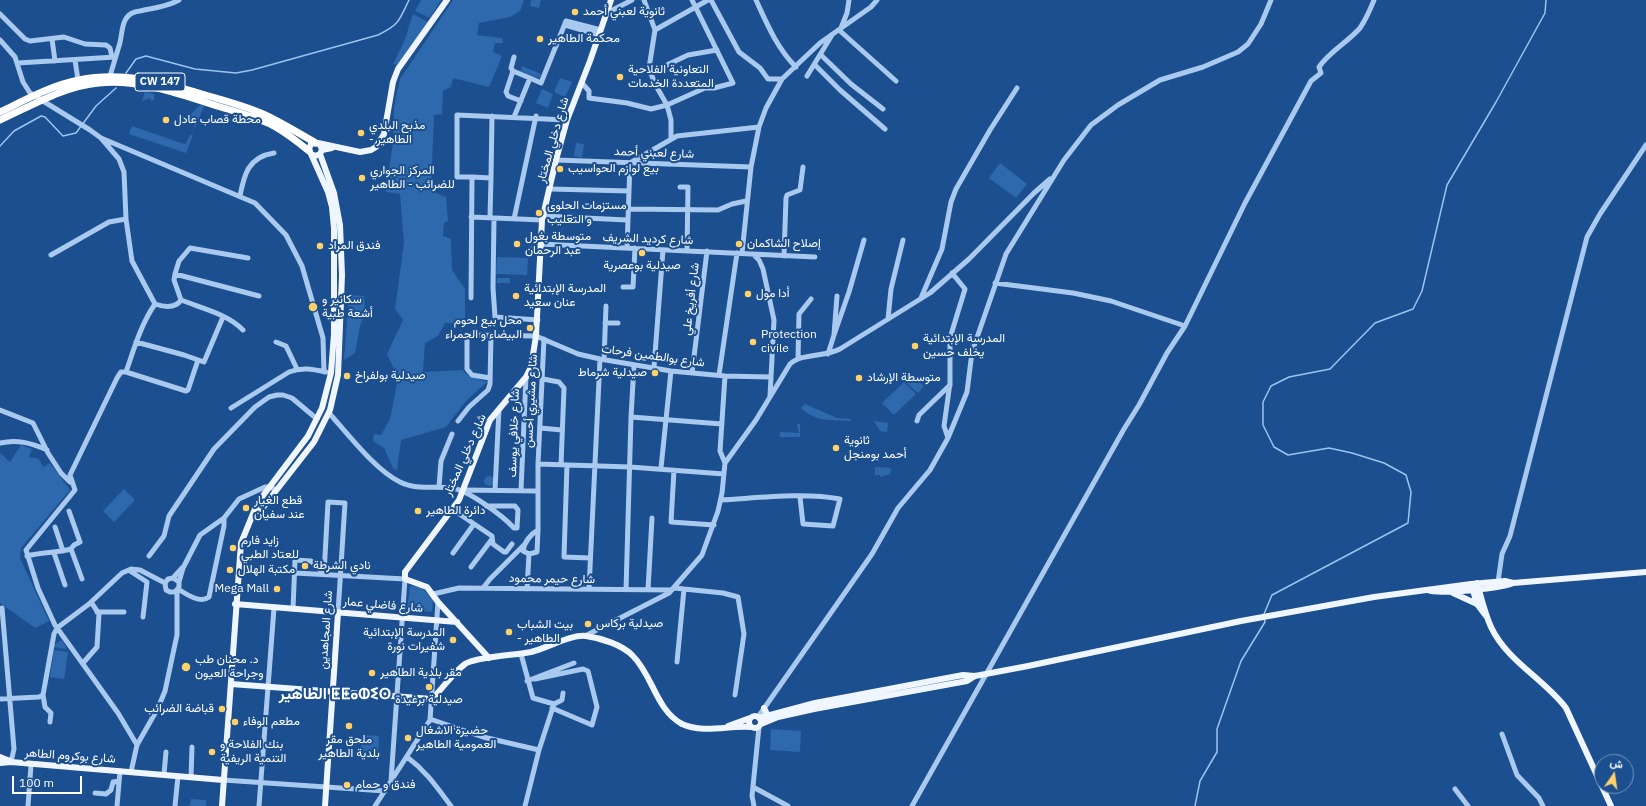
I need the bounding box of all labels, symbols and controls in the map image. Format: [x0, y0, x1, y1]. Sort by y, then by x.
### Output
place label: ثانوية لعبني أحمد [583, 5, 665, 19]
marker: ثانوية لعبني أحمد [570, 7, 580, 17]
place label: محكمة الطاهير [548, 32, 620, 46]
marker: محكمة الطاهير [535, 34, 545, 44]
place label: التعاونية الفلاحية المتعددة الخدمات [628, 63, 714, 91]
marker: التعاونية الفلاحية المتعددة الخدمات [615, 72, 625, 82]
road number: CW 147 [135, 73, 185, 91]
street label: شارع دخلي المختار [534, 96, 572, 184]
place label: محطة قصاب عادل [174, 113, 261, 127]
marker: محطة قصاب عادل [161, 115, 171, 125]
place label: مذبح البلدي - الطاهير [369, 119, 425, 147]
marker: مذبح البلدي - الطاهير [356, 128, 366, 138]
street label: شارع لعبني أحمد [614, 144, 694, 162]
place label: بيع لوازم الحواسيب [568, 162, 659, 176]
place label: المركز الجواري للضرائب - الطاهير [370, 164, 455, 192]
marker: بيع لوازم الحواسيب [555, 164, 565, 174]
marker: المركز الجواري للضرائب - الطاهير [357, 173, 367, 183]
place label: مستزمات الحلوى و التعليب [547, 199, 627, 227]
marker: مستزمات الحلوى و التعليب [534, 208, 544, 218]
place label: متوسطة بغول عبد الرحمان [525, 230, 591, 258]
street label: شارع كرديد الشريف [602, 230, 694, 248]
place label: إصلاح الشاكمان [747, 237, 821, 251]
place label: فندق المراد [328, 239, 381, 253]
marker: متوسطة بغول عبد الرحمان [512, 239, 522, 249]
marker: إصلاح الشاكمان [734, 239, 744, 249]
marker: فندق المراد [315, 241, 325, 251]
marker: صيدلية بوعصرية [637, 248, 647, 258]
place label: صيدلية بوعصرية [603, 259, 681, 273]
street label: شارع أفريخ علي [679, 262, 703, 336]
place label: المدرسة الإبتدائية عنان سعيد [524, 282, 606, 310]
place label: أدا مول [756, 287, 790, 301]
marker: أدا مول [743, 289, 753, 299]
marker: المدرسة الإبتدائية عنان سعيد [511, 291, 521, 301]
place label: سكانير و أشعة طبية [322, 293, 373, 321]
marker: سكانير و أشعة طبية [307, 301, 319, 313]
place label: محل بيع لحوم البيضاء و الحمراء [445, 314, 522, 342]
marker: محل بيع لحوم البيضاء و الحمراء [525, 323, 535, 333]
place label: Protection civile [761, 328, 817, 356]
place label: المدرسة الإبتدائية يخلف حسين [923, 332, 1005, 360]
marker: Protection civile [748, 337, 758, 347]
marker: المدرسة الإبتدائية يخلف حسين [910, 341, 920, 351]
street label: شارع بوالطمين فرحات [600, 342, 706, 370]
street label: شارع مشيري أحسن [521, 354, 541, 448]
place label: صيدلية شرماط [578, 366, 647, 380]
marker: صيدلية شرماط [650, 368, 660, 378]
place label: صيدلية بولفراخ [355, 369, 426, 383]
marker: صيدلية بولفراخ [342, 371, 352, 381]
place label: متوسطة الإرشاد [867, 371, 941, 385]
marker: متوسطة الإرشاد [854, 373, 864, 383]
street label: شارع خلافي يوسف [505, 388, 523, 478]
street label: شارع دخلي المختار [440, 412, 490, 498]
place label: ثانوية أحمد بومنجل [844, 434, 906, 462]
marker: ثانوية أحمد بومنجل [831, 443, 841, 453]
place label: قطع الغيار عند سفيان [254, 494, 305, 522]
marker: قطع الغيار عند سفيان [241, 503, 251, 513]
place label: دائرة الطاهير [426, 504, 486, 518]
marker: دائرة الطاهير [413, 506, 423, 516]
place label: زايد فارم للعتاد الطبي [241, 534, 299, 562]
marker: زايد فارم للعتاد الطبي [228, 543, 238, 553]
place label: نادي الشرطة [313, 559, 371, 573]
marker: نادي الشرطة [300, 561, 310, 571]
place label: مكتبة الهلال [238, 563, 295, 577]
marker: مكتبة الهلال [225, 565, 235, 575]
street label: شارع حيمر محمود [509, 571, 595, 587]
place label: Mega Mall [215, 582, 269, 596]
marker: Mega Mall [272, 584, 282, 594]
street label: شارع المجاهدين [316, 590, 336, 670]
street label: شارع فاضلي عمار [342, 594, 424, 616]
place label: صيدلية بركاس [596, 617, 663, 631]
place label: بيت الشباب - الطاهير [517, 618, 573, 646]
marker: صيدلية بركاس [583, 619, 593, 629]
place label: المدرسة الإبتدائية شفيرات نورة [363, 626, 445, 654]
marker: بيت الشباب - الطاهير [504, 627, 514, 637]
marker: المدرسة الإبتدائية شفيرات نورة [448, 635, 458, 645]
place label: د. محنان طب وجراحة العيون [195, 653, 264, 681]
marker: د. محنان طب وجراحة العيون [180, 661, 192, 673]
place label: مقر بلدية الطاهير [380, 666, 462, 680]
marker: مقر بلدية الطاهير [367, 668, 377, 678]
marker: صيدلية برغيدة [424, 682, 434, 692]
district label: الطاهير ⵟⵟⴰⵀⵉⵔ [279, 684, 391, 704]
place label: صيدلية برغيدة [395, 693, 463, 707]
place label: قباضة الضرائب [144, 702, 214, 716]
marker: قباضة الضرائب [217, 704, 227, 714]
place label: مطعم الوفاء [243, 715, 300, 729]
marker: مطعم الوفاء [230, 717, 240, 727]
marker: ملحق مقر بلدية الطاهير [344, 721, 354, 731]
place label: حضيرة الاشغال العمومية الطاهير [416, 724, 496, 752]
place label: ملحق مقر بلدية الطاهير [318, 733, 380, 761]
marker: حضيرة الاشغال العمومية الطاهير [403, 733, 413, 743]
place label: بنك الفلاحة و التنمية الريفية [220, 738, 286, 766]
street label: شارع بوكروم الطاهر [24, 746, 116, 766]
marker: بنك الفلاحة و التنمية الريفية [207, 747, 217, 757]
north arrow [1594, 754, 1634, 794]
text: ش [1608, 755, 1624, 772]
scale bar [14, 768, 84, 794]
text: 100 m [19, 775, 54, 790]
place label: فندق و حمام [355, 778, 415, 792]
marker: فندق و حمام [342, 780, 352, 790]

